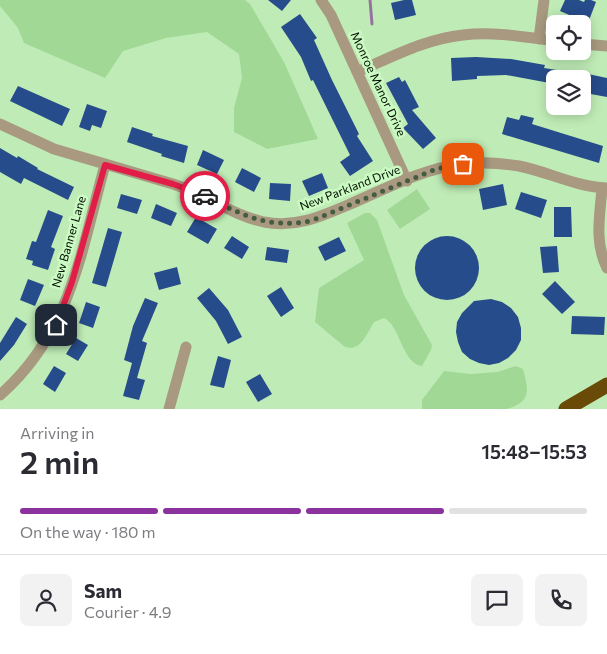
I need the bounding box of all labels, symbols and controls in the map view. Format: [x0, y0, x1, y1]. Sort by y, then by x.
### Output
map controls [546, 15, 591, 115]
button: locate [546, 15, 591, 60]
street label: Monroe Manor Drive [349, 29, 409, 138]
button: layers [546, 70, 591, 115]
pin [442, 143, 484, 185]
icon: bag [449, 150, 477, 178]
street label: New Parkland Drive [297, 161, 402, 213]
courier [180, 171, 230, 221]
icon: car [191, 182, 219, 210]
street label: New Banner Lane [48, 194, 88, 289]
pin [35, 304, 77, 346]
icon: home [42, 311, 70, 339]
text: Arriving in [20, 423, 94, 442]
text: 15:48–15:53 [482, 440, 587, 463]
text: 2 min [20, 441, 99, 481]
text: On the way · 180 m [20, 522, 156, 541]
button: person [20, 574, 72, 626]
button: chat [471, 574, 523, 626]
button: phone [535, 574, 587, 626]
text: Sam [84, 579, 122, 602]
text: Courier · 4.9 [84, 602, 171, 621]

